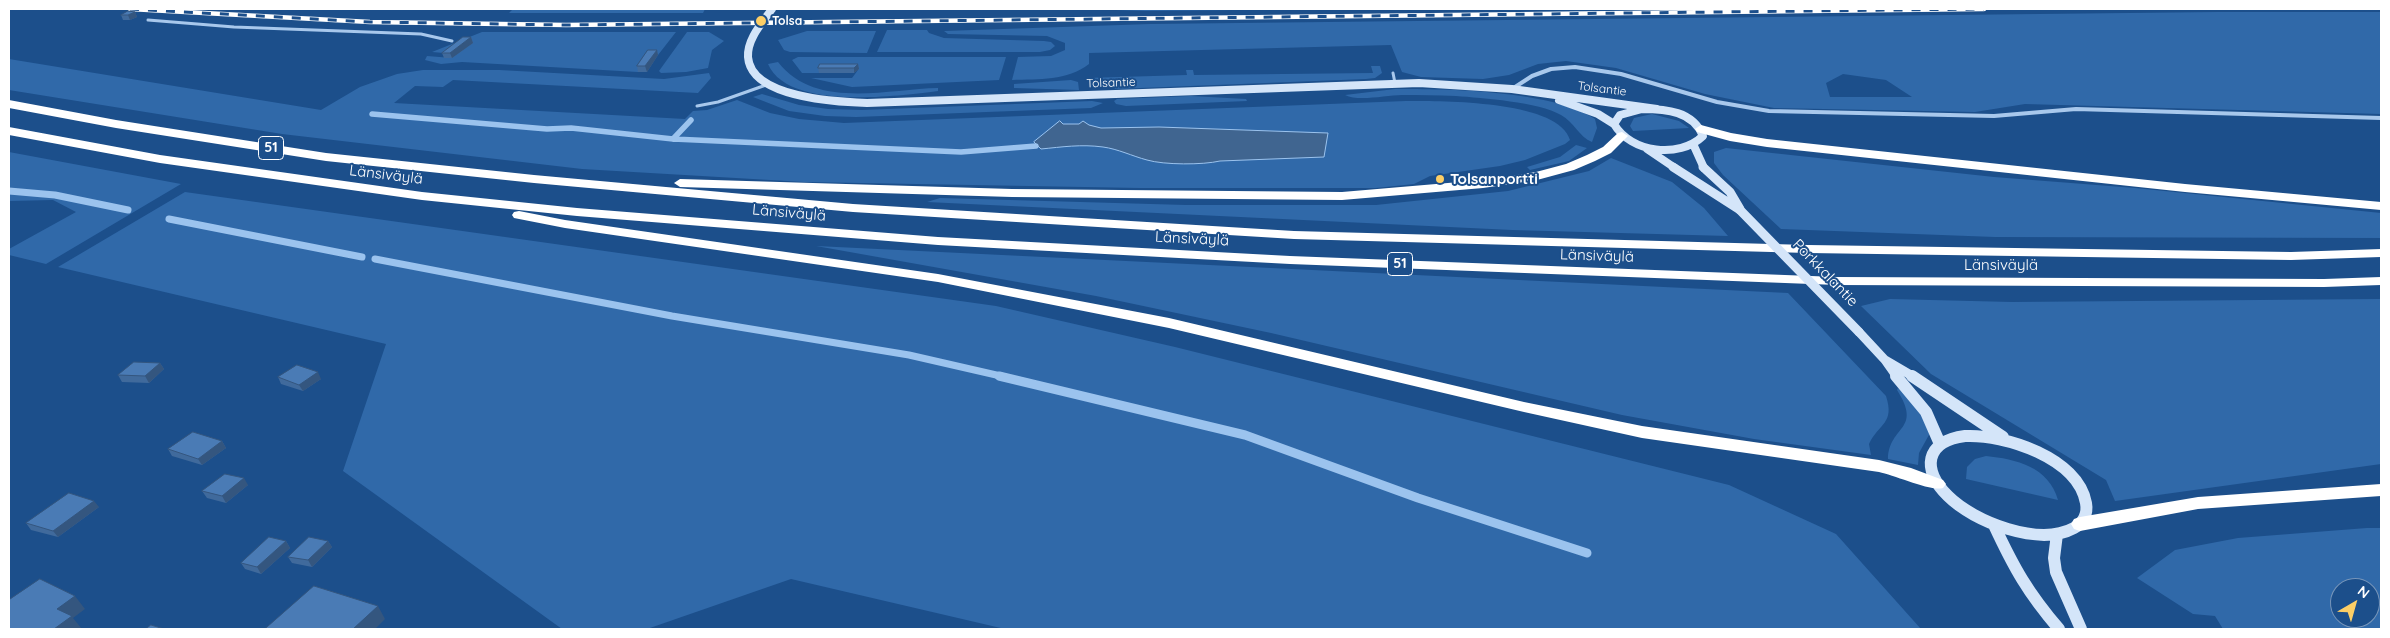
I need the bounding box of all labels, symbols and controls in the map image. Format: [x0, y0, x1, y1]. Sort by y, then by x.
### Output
marker: Tolsa [754, 14, 768, 28]
place label: Tolsa [772, 14, 802, 28]
street label: Tolsantie [1086, 75, 1136, 91]
street label: Tolsantie [1577, 79, 1627, 99]
road number: 51 [258, 136, 284, 160]
street label: Länsiväylä [348, 162, 424, 188]
place label: Tolsanportti [1450, 170, 1538, 188]
marker: Tolsanportti [1434, 173, 1446, 185]
street label: Länsiväylä [751, 201, 827, 225]
street label: Länsiväylä [1155, 228, 1229, 250]
street label: Porkkalantie [1788, 236, 1862, 310]
street label: Länsiväylä [1560, 246, 1634, 266]
road number: 51 [1388, 252, 1412, 276]
street label: Länsiväylä [1964, 256, 2038, 274]
north arrow [2330, 578, 2380, 628]
text: N [2354, 582, 2373, 602]

